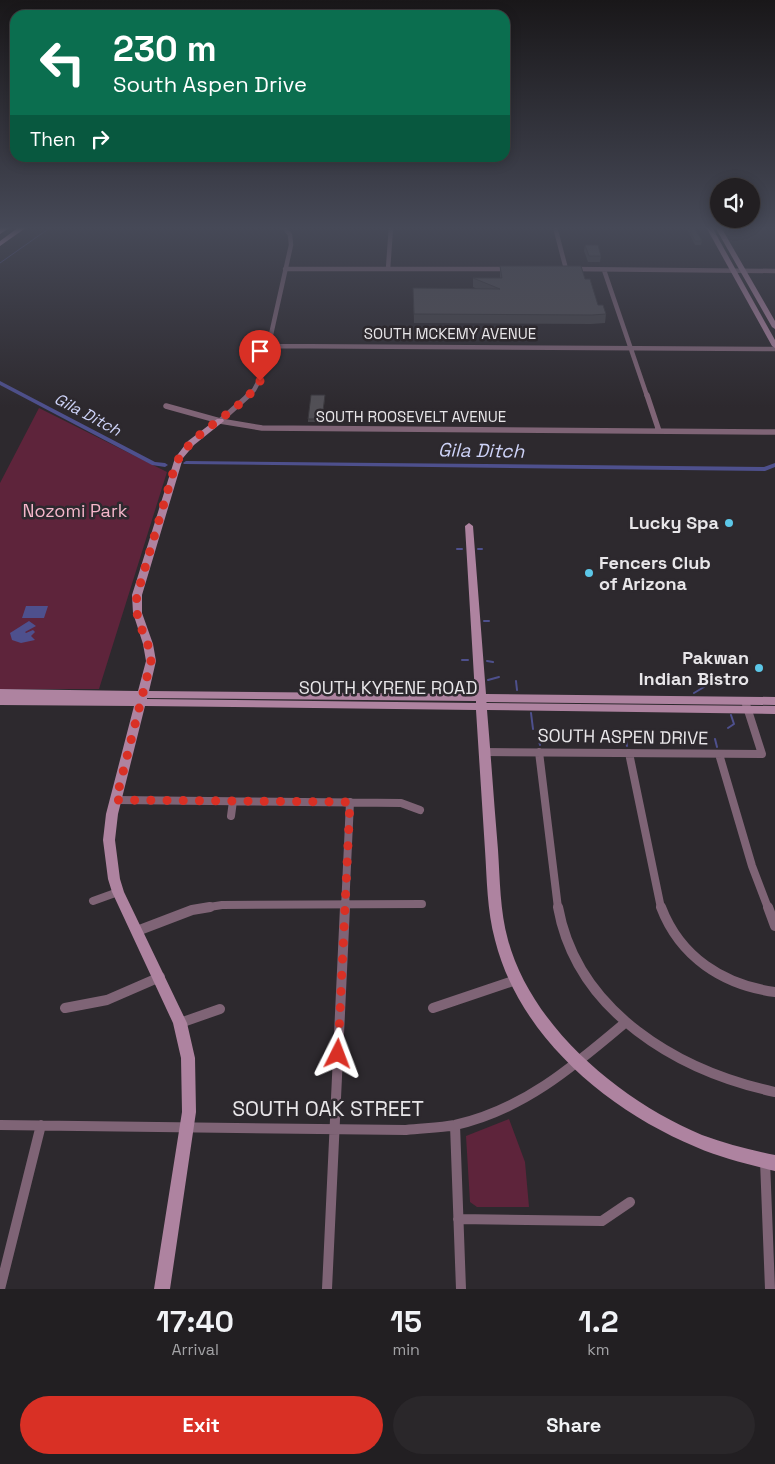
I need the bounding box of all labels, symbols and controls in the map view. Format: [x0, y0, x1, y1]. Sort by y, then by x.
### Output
text: 230 m [113, 27, 217, 71]
icon: left [30, 30, 95, 95]
text: South Aspen Drive [113, 70, 307, 98]
icon: right [86, 125, 114, 153]
text: Then [30, 127, 76, 152]
map controls [710, 178, 760, 228]
button: sound [710, 178, 760, 228]
street label: SOUTH MCKEMY AVENUE [364, 324, 536, 343]
pin [239, 330, 281, 381]
icon: arrive [246, 337, 274, 365]
water label: Gila Ditch [51, 388, 126, 441]
street label: SOUTH ROOSEVELT AVENUE [316, 407, 506, 426]
water label: Gila Ditch [438, 437, 525, 464]
park label: Nozomi Park [23, 499, 128, 522]
place label: Lucky Spa [629, 511, 720, 534]
marker: Lucky Spa [723, 517, 735, 529]
place label: Fencers Club of Arizona [599, 551, 711, 595]
marker: Fencers Club of Arizona [583, 567, 595, 579]
place label: Pakwan Indian Bistro [639, 646, 749, 690]
marker: Pakwan Indian Bistro [753, 662, 765, 674]
street label: SOUTH KYRENE ROAD [299, 676, 477, 699]
street label: SOUTH ASPEN DRIVE [537, 724, 709, 749]
position arrow [311, 1027, 363, 1079]
street label: SOUTH OAK STREET [232, 1095, 424, 1122]
text: 17:40 [156, 1302, 234, 1341]
text: 15 [390, 1302, 422, 1341]
text: 1.2 [578, 1302, 619, 1341]
text: Arrival [171, 1339, 219, 1360]
text: min [392, 1339, 420, 1360]
text: km [587, 1339, 610, 1360]
button: Exit [20, 1396, 383, 1454]
button: Share [393, 1396, 755, 1454]

